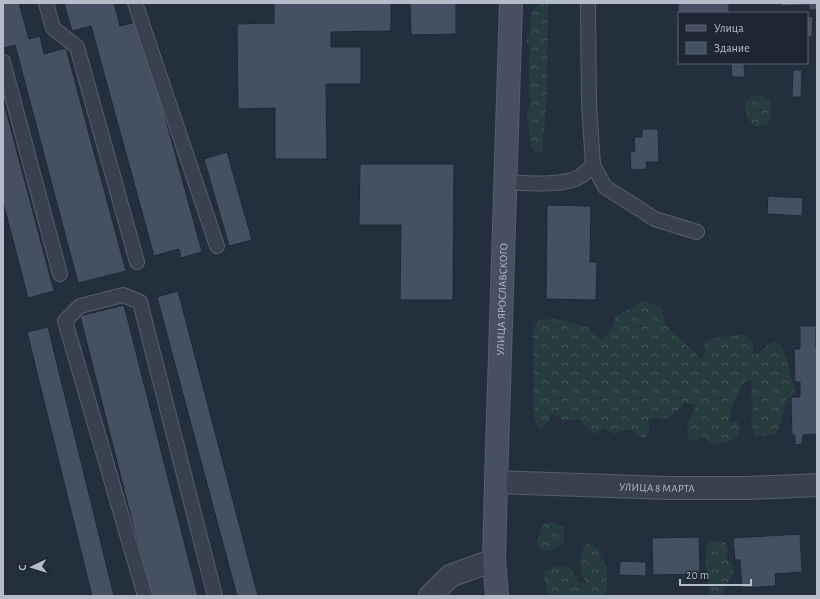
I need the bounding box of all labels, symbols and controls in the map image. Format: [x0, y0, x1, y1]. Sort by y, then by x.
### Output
legend [678, 12, 808, 64]
text: Улица [714, 22, 744, 34]
text: Здание [714, 42, 750, 54]
street label: УЛИЦА ЯРОСЛАВСКОГО [495, 243, 509, 356]
street label: УЛИЦА 8 МАРТА [619, 481, 695, 494]
north arrow [12, 547, 52, 587]
scale bar [680, 561, 751, 587]
text: С [17, 564, 28, 571]
text: 20 m [686, 569, 709, 581]

